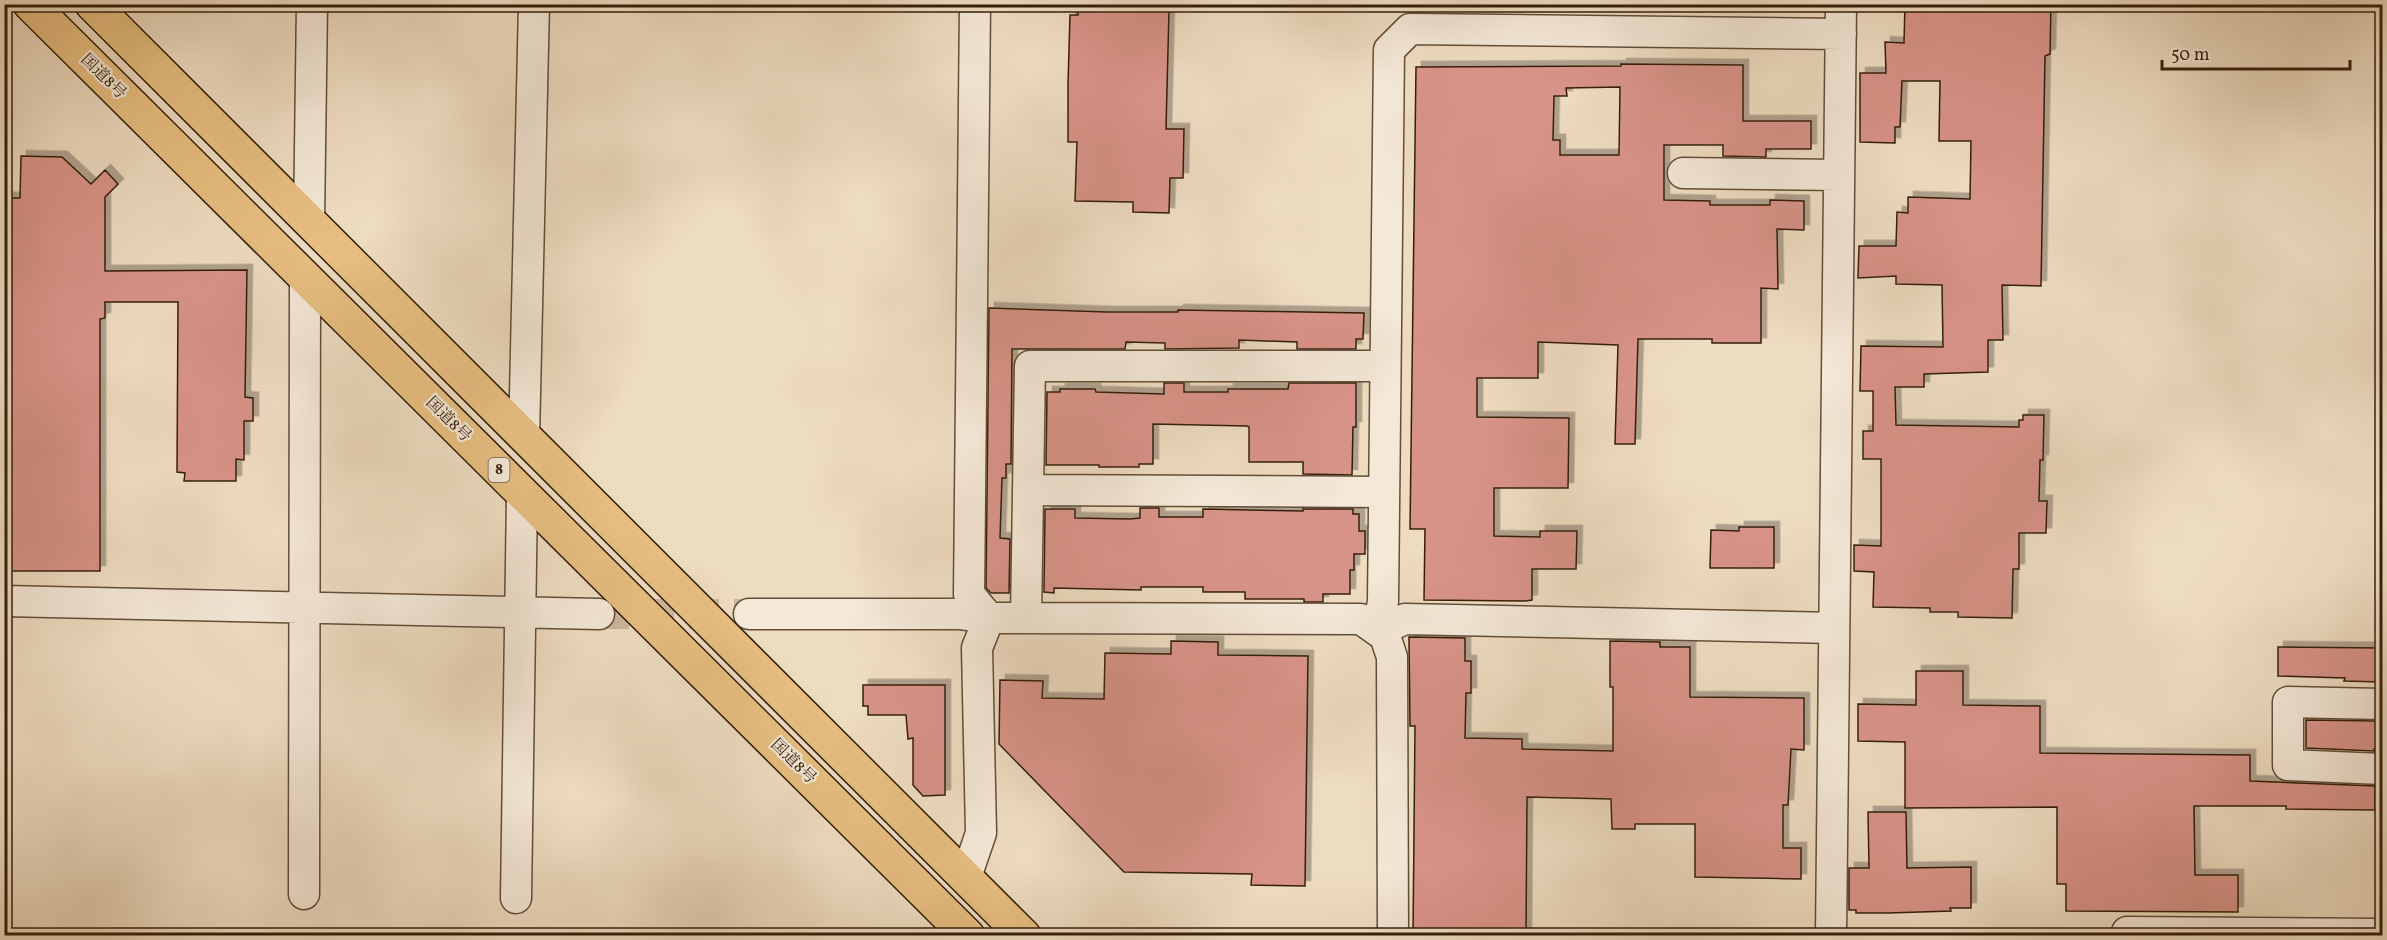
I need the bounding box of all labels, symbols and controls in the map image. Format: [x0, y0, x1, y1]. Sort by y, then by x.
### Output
scale bar [2162, 33, 2350, 71]
text: 50 m [2171, 43, 2210, 68]
street label: 国道8号 [75, 49, 131, 105]
street label: 国道8号 [420, 392, 476, 448]
road number: 8 [488, 458, 510, 482]
street label: 国道8号 [765, 734, 821, 790]

